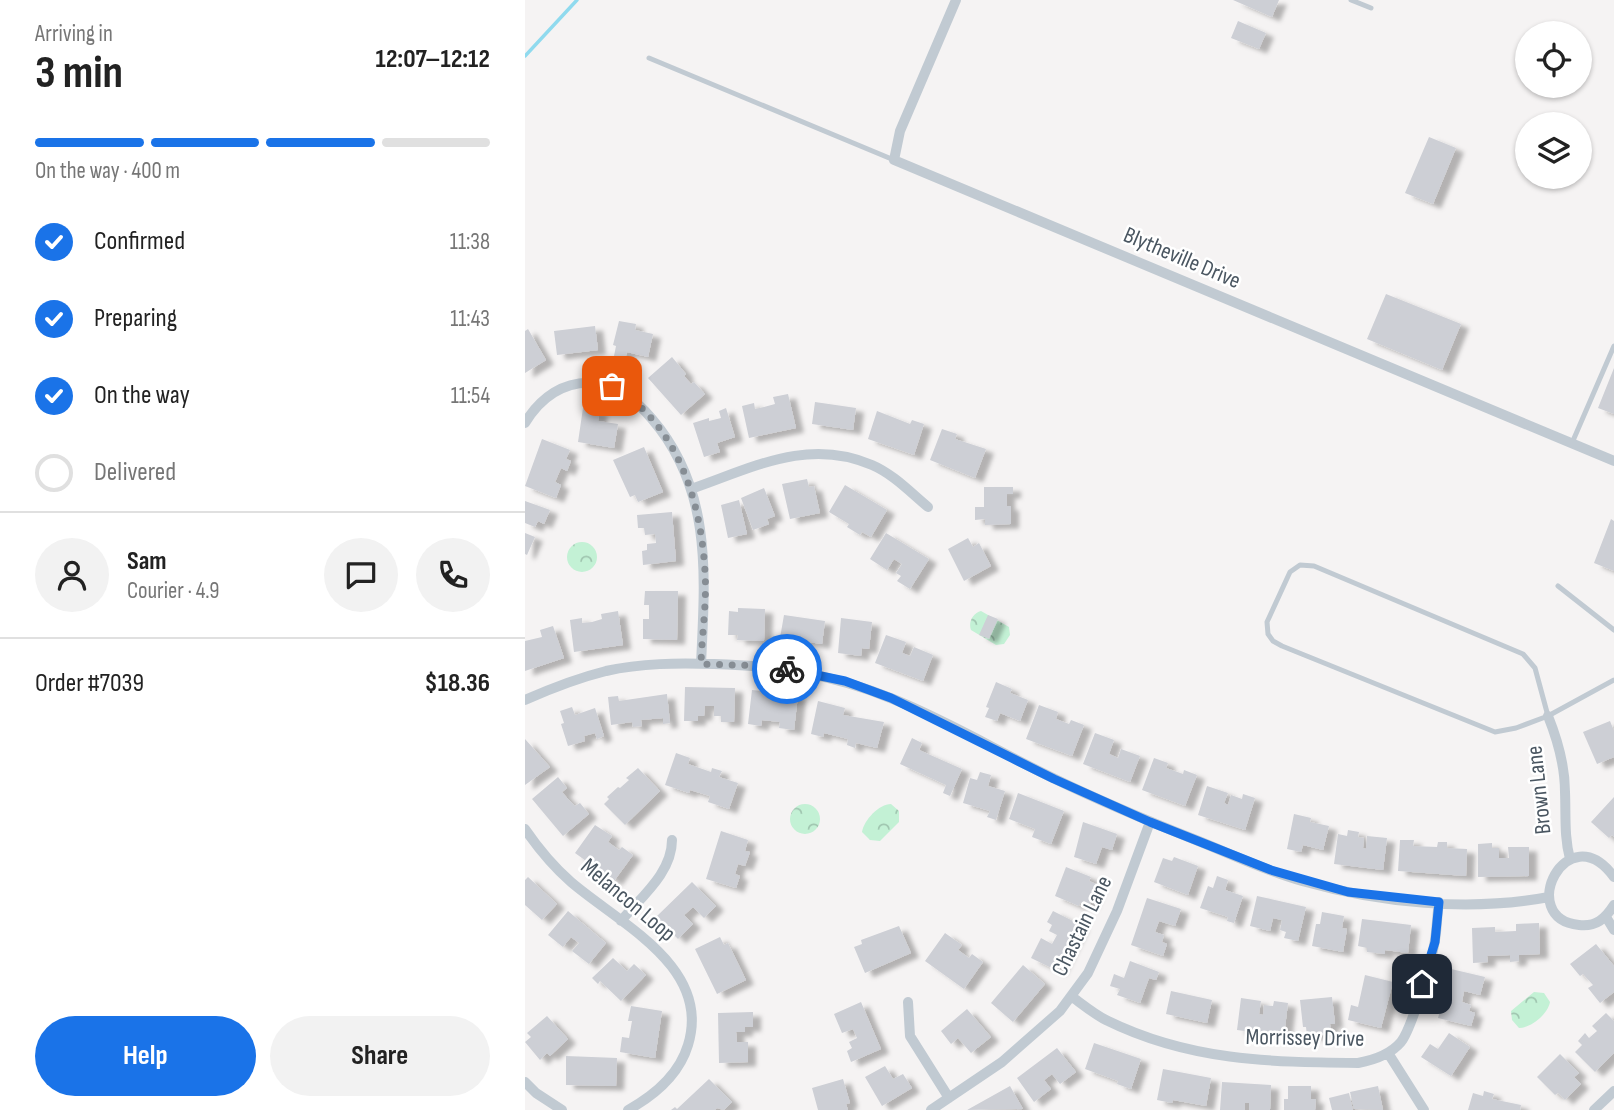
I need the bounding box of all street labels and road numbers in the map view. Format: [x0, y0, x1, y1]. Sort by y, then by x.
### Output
street label: Blytheville Drive [1119, 221, 1245, 295]
street label: Brown Lane [1520, 744, 1558, 836]
street label: Melancon Loop [575, 852, 681, 948]
street label: Chastain Lane [1046, 871, 1118, 981]
street label: Morrissey Drive [1245, 1023, 1365, 1053]

